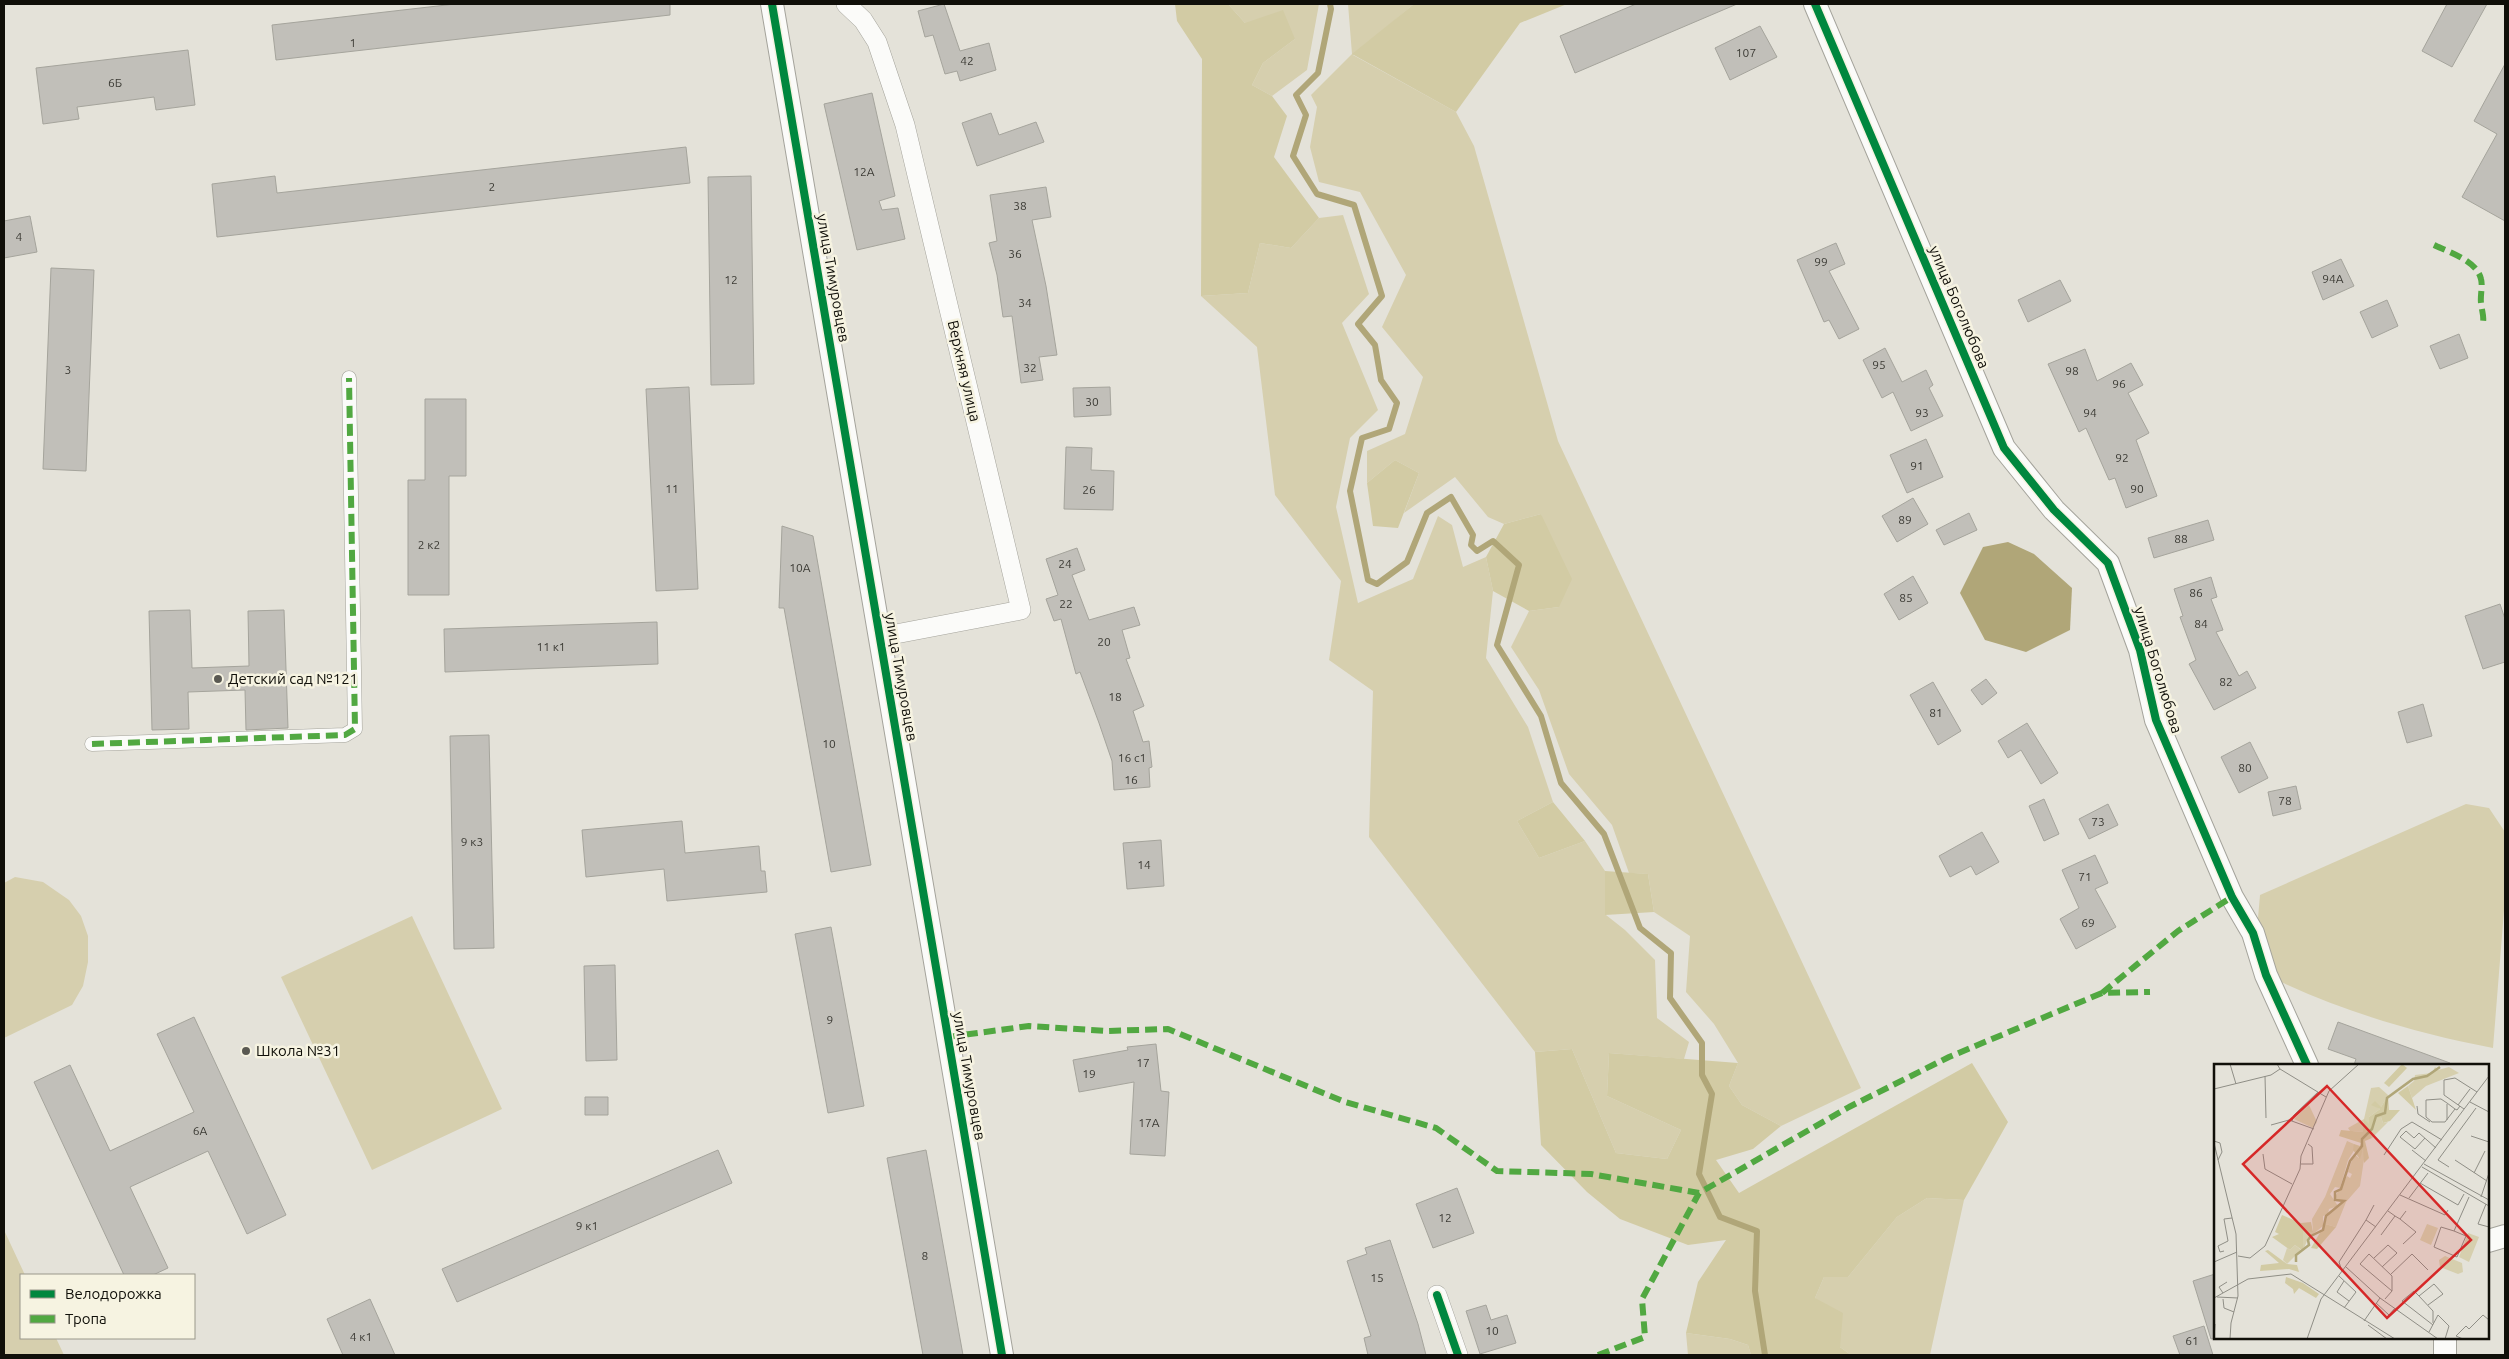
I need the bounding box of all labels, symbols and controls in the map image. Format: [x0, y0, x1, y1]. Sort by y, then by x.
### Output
house number: 1 [350, 36, 356, 49]
house number: 107 [1736, 46, 1756, 59]
house number: 42 [960, 54, 974, 67]
house number: 6Б [108, 76, 122, 89]
house number: 12А [853, 165, 875, 178]
house number: 2 [489, 180, 495, 193]
house number: 38 [1013, 199, 1027, 212]
street label: улица Тимуровцев [814, 212, 853, 343]
house number: 4 [16, 230, 23, 243]
street label: улица Боголюбова [1926, 243, 1993, 371]
house number: 36 [1008, 247, 1022, 260]
house number: 99 [1814, 255, 1828, 268]
house number: 94А [2322, 272, 2344, 285]
house number: 12 [724, 273, 738, 286]
house number: 34 [1018, 296, 1032, 309]
street label: Верхняя улица [945, 319, 984, 423]
house number: 95 [1872, 358, 1886, 371]
house number: 32 [1023, 361, 1037, 374]
house number: 3 [65, 363, 71, 376]
house number: 98 [2065, 364, 2079, 377]
house number: 96 [2112, 377, 2126, 390]
house number: 30 [1085, 395, 1099, 408]
house number: 93 [1915, 406, 1929, 419]
house number: 94 [2083, 406, 2097, 419]
house number: 92 [2115, 451, 2129, 464]
house number: 91 [1910, 459, 1924, 472]
house number: 11 [665, 482, 679, 495]
house number: 90 [2130, 482, 2144, 495]
house number: 26 [1082, 483, 1096, 496]
house number: 89 [1898, 513, 1912, 526]
house number: 88 [2174, 532, 2188, 545]
house number: 2 к2 [418, 538, 440, 551]
house number: 24 [1058, 557, 1072, 570]
house number: 10А [789, 561, 811, 574]
house number: 86 [2189, 586, 2203, 599]
house number: 85 [1899, 591, 1913, 604]
house number: 22 [1059, 597, 1073, 610]
street label: улица Боголюбова [2131, 604, 2186, 735]
street label: улица Тимуровцев [882, 611, 921, 742]
house number: 84 [2194, 617, 2208, 630]
house number: 20 [1097, 635, 1111, 648]
house number: 11 к1 [536, 640, 566, 653]
place label: Детский сад №121 [228, 670, 358, 687]
marker: Детский сад №121 [212, 673, 224, 685]
house number: 82 [2219, 675, 2233, 688]
house number: 18 [1108, 690, 1122, 703]
house number: 81 [1929, 706, 1943, 719]
house number: 10 [822, 737, 836, 750]
house number: 16 с1 [1118, 751, 1146, 764]
house number: 80 [2238, 761, 2252, 774]
house number: 16 [1124, 773, 1138, 786]
house number: 78 [2278, 794, 2292, 807]
house number: 73 [2091, 815, 2105, 828]
house number: 9 к3 [461, 835, 483, 848]
house number: 14 [1137, 858, 1151, 871]
house number: 71 [2078, 870, 2092, 883]
house number: 69 [2081, 916, 2095, 929]
street label: улица Тимуровцев [950, 1010, 989, 1141]
house number: 9 [827, 1013, 833, 1026]
place label: Школа №31 [256, 1042, 340, 1059]
marker: Школа №31 [240, 1045, 252, 1057]
house number: 17 [1136, 1056, 1150, 1069]
inset map [2214, 1064, 2489, 1339]
house number: 19 [1082, 1067, 1096, 1080]
house number: 17А [1138, 1116, 1160, 1129]
house number: 6А [193, 1124, 207, 1137]
house number: 12 [1438, 1211, 1452, 1224]
house number: 9 к1 [576, 1219, 598, 1232]
house number: 8 [922, 1249, 929, 1262]
house number: 15 [1370, 1271, 1384, 1284]
legend [20, 1274, 195, 1339]
text: Велодорожка [65, 1285, 162, 1302]
text: Тропа [65, 1310, 107, 1327]
house number: 10 [1485, 1324, 1499, 1337]
house number: 4 к1 [350, 1330, 372, 1343]
house number: 61 [2185, 1334, 2199, 1347]

